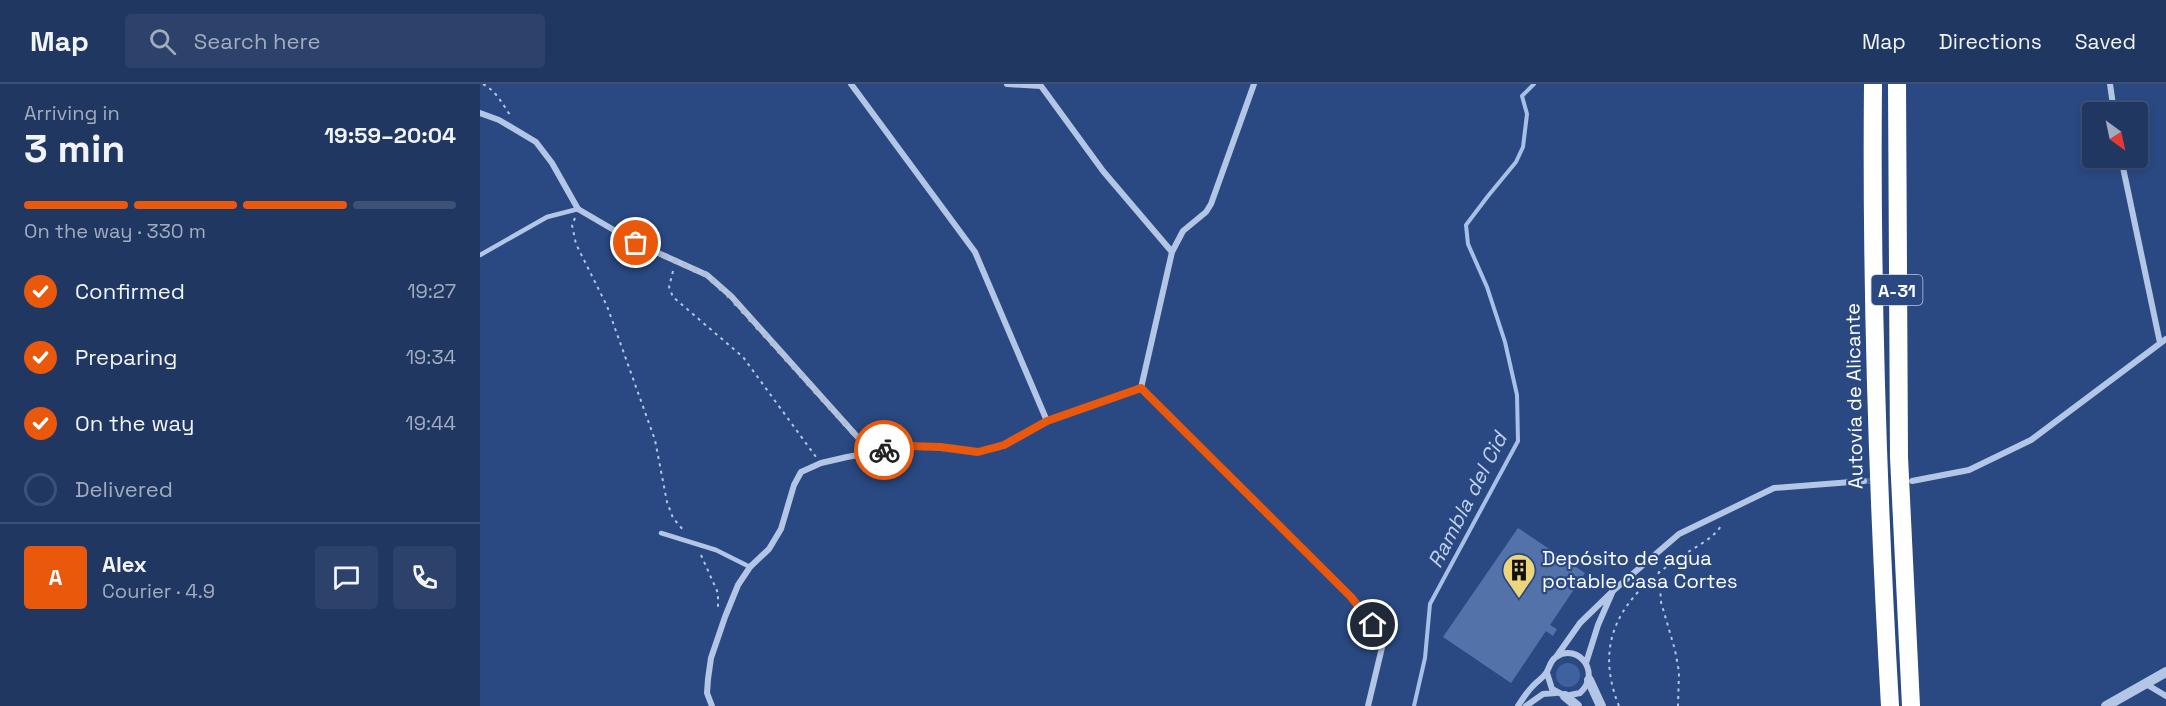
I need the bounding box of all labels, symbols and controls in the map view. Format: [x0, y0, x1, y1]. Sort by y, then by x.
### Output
search box [125, 14, 545, 68]
text: Map [30, 23, 89, 59]
icon: search [146, 25, 179, 58]
text: Search here [194, 27, 321, 55]
text: Map [1862, 28, 1906, 55]
text: Directions [1939, 28, 2042, 55]
text: Saved [2075, 28, 2136, 55]
text: Arriving in [24, 100, 120, 126]
north arrow [2082, 102, 2148, 168]
map controls [2082, 102, 2148, 168]
text: 19:59–20:04 [324, 121, 456, 149]
text: 3 min [24, 124, 125, 173]
pin [610, 217, 661, 268]
text: On the way · 330 m [24, 218, 206, 244]
icon: bag [619, 226, 652, 259]
icon: check [24, 275, 57, 308]
road number: A-31 [1872, 275, 1922, 305]
text: Confirmed [75, 277, 185, 305]
text: 19:27 [407, 278, 456, 304]
street label: Autovía de Alicante [1839, 303, 1869, 489]
icon: check [24, 341, 57, 374]
text: Preparing [75, 343, 177, 371]
text: 19:34 [406, 344, 456, 370]
icon: check [24, 407, 57, 440]
text: On the way [75, 409, 194, 437]
text: 19:44 [405, 410, 456, 436]
courier [854, 420, 914, 480]
water label: Rambla del Cid [1421, 426, 1514, 572]
icon: bike [868, 434, 901, 467]
text: Delivered [75, 475, 173, 503]
place label: Depósito de agua potable Casa Cortes [1542, 545, 1738, 594]
button: chat [315, 546, 378, 609]
button: phone [393, 546, 456, 609]
text: Alex [102, 550, 147, 578]
building icon: Depósito de agua potable Casa Cortes [1501, 552, 1537, 599]
text: A [49, 563, 62, 591]
text: Courier · 4.9 [102, 578, 215, 604]
pin [1347, 599, 1398, 650]
icon: home [1356, 608, 1389, 641]

